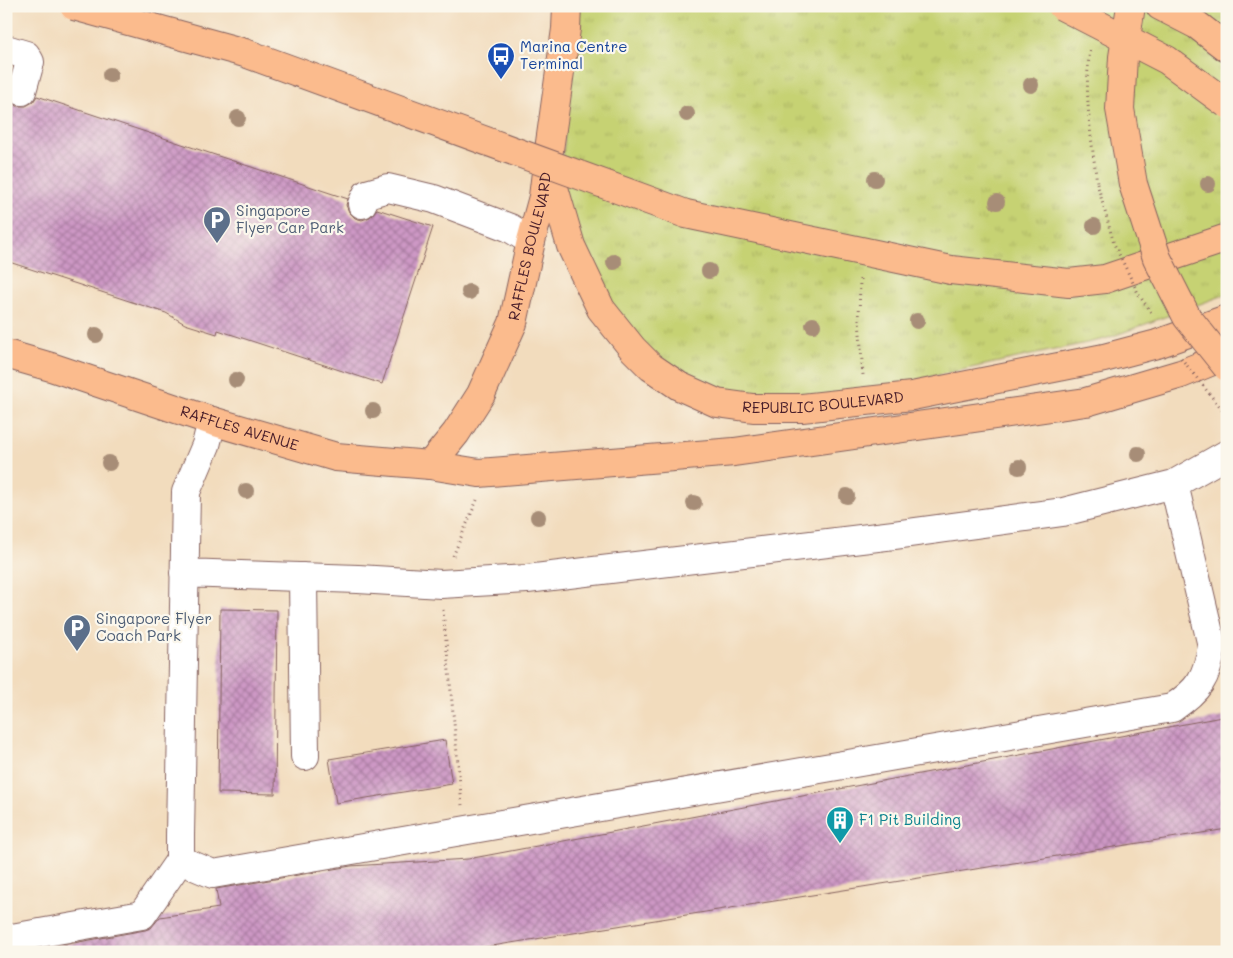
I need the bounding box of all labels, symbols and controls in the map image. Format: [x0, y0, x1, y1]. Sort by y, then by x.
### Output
place label: Marina Centre Terminal [520, 36, 628, 73]
bus stop icon: Marina Centre Terminal [486, 41, 516, 80]
street label: RAFFLES BOULEVARD [503, 171, 555, 322]
place label: Singapore Flyer Car Park [236, 200, 344, 237]
parking icon: Singapore Flyer Car Park [202, 205, 232, 244]
street label: REPUBLIC BOULEVARD [741, 386, 905, 417]
street label: RAFFLES AVENUE [178, 400, 302, 455]
place label: Singapore Flyer Coach Park [96, 608, 212, 645]
parking icon: Singapore Flyer Coach Park [62, 613, 92, 652]
building icon: F1 Pit Building [825, 805, 855, 844]
place label: F1 Pit Building [859, 809, 961, 829]

